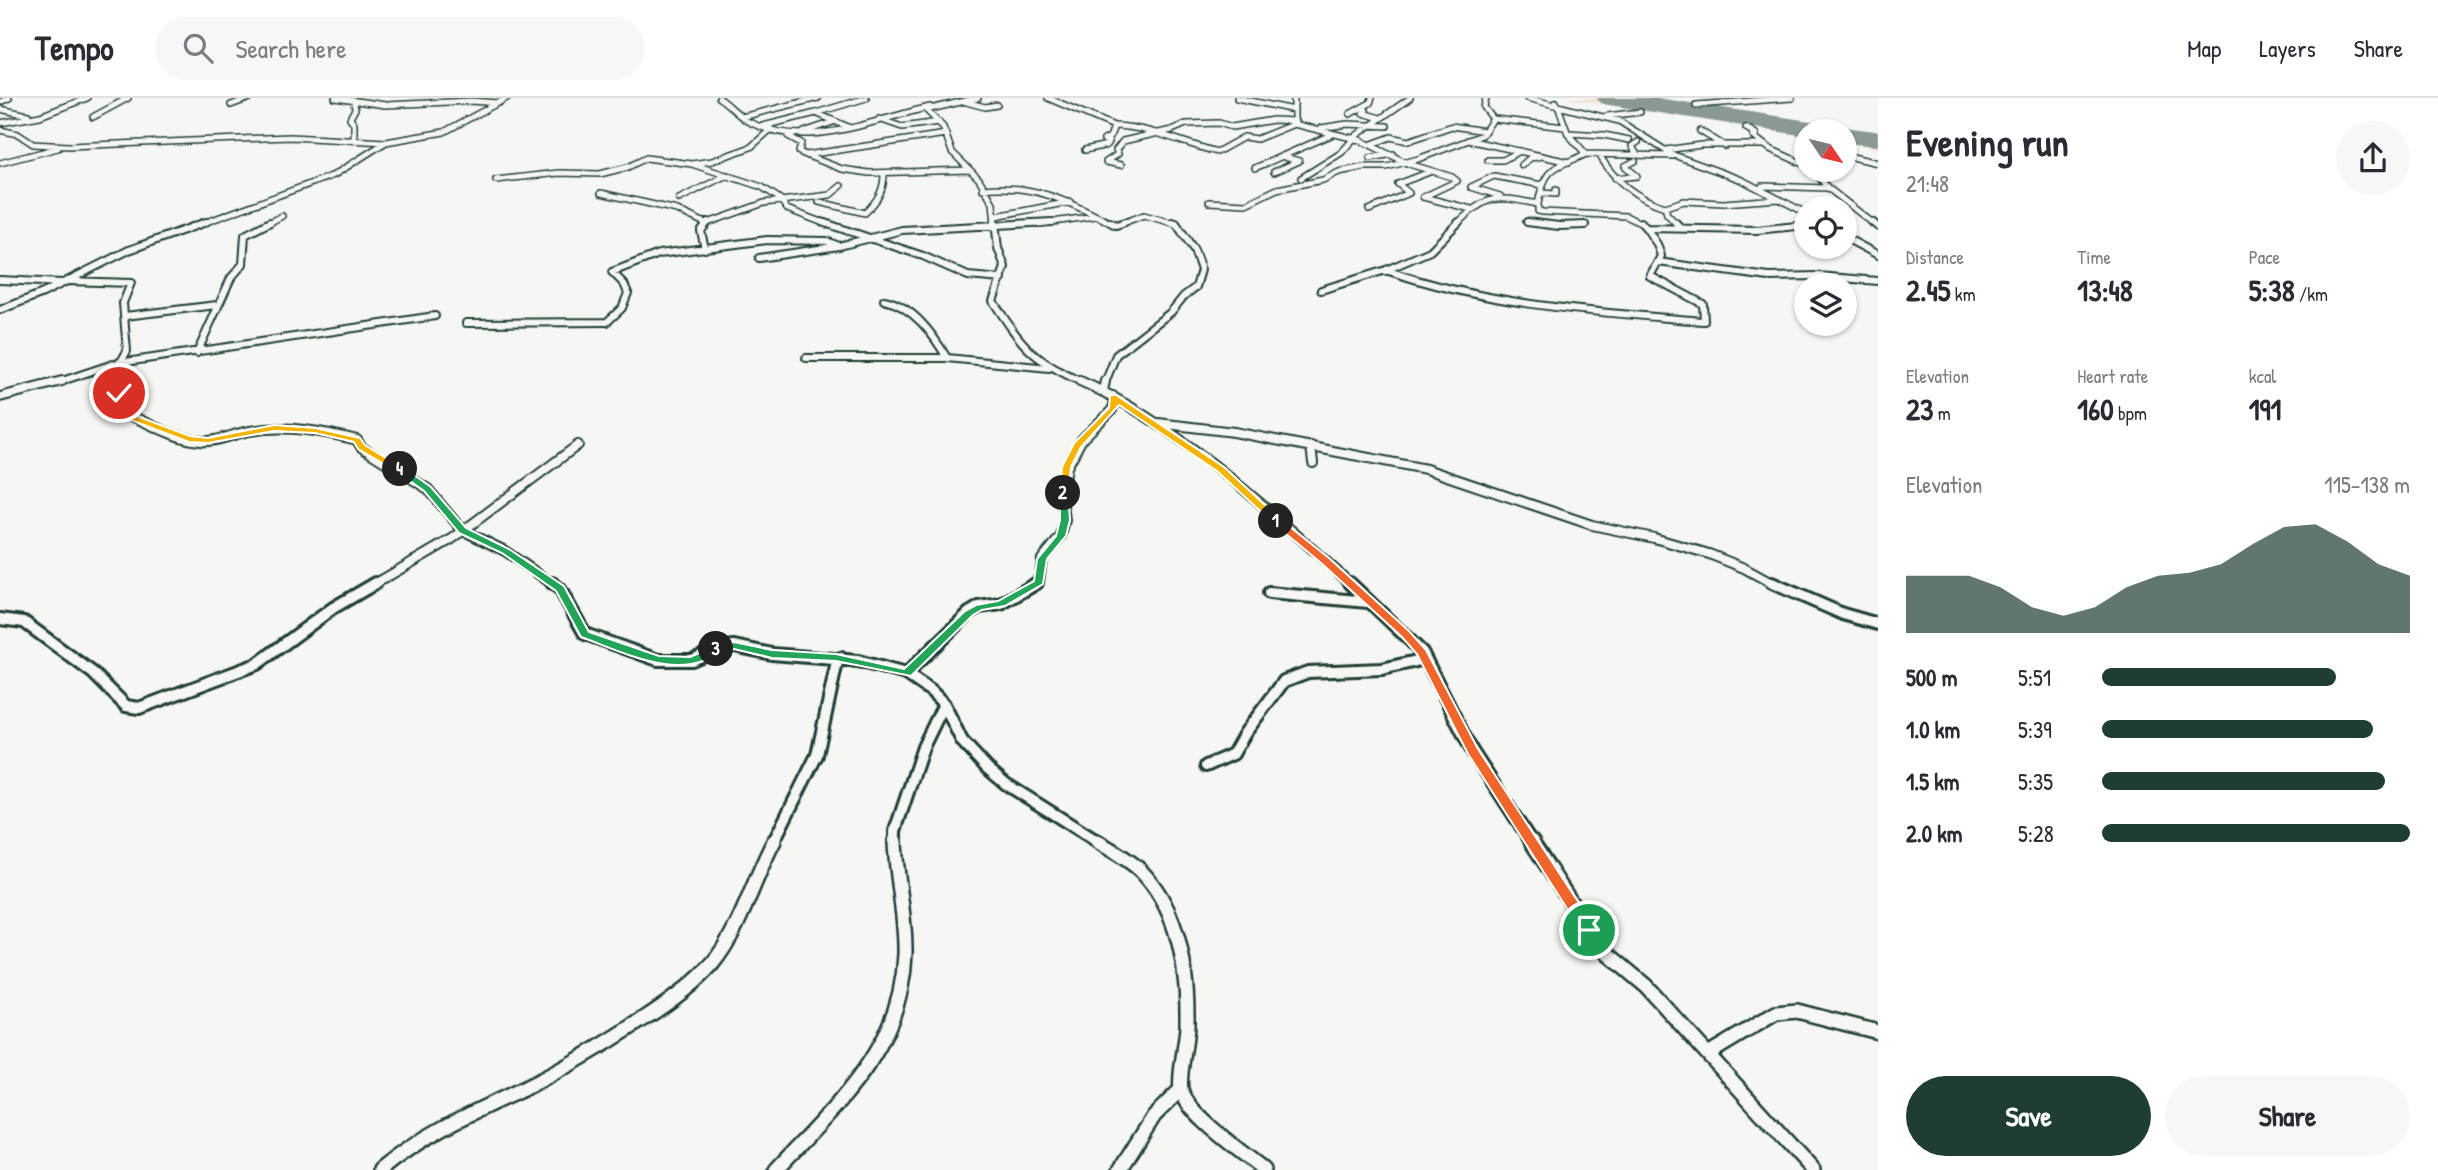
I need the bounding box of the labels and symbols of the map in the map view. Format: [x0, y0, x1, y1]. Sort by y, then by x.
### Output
north arrow [1794, 119, 1857, 182]
pin [89, 363, 149, 423]
pin: 4 [382, 452, 418, 486]
pin: 2 [1046, 476, 1080, 510]
pin: 1 [1258, 504, 1294, 538]
pin: 3 [698, 632, 734, 666]
pin [1559, 900, 1619, 960]

